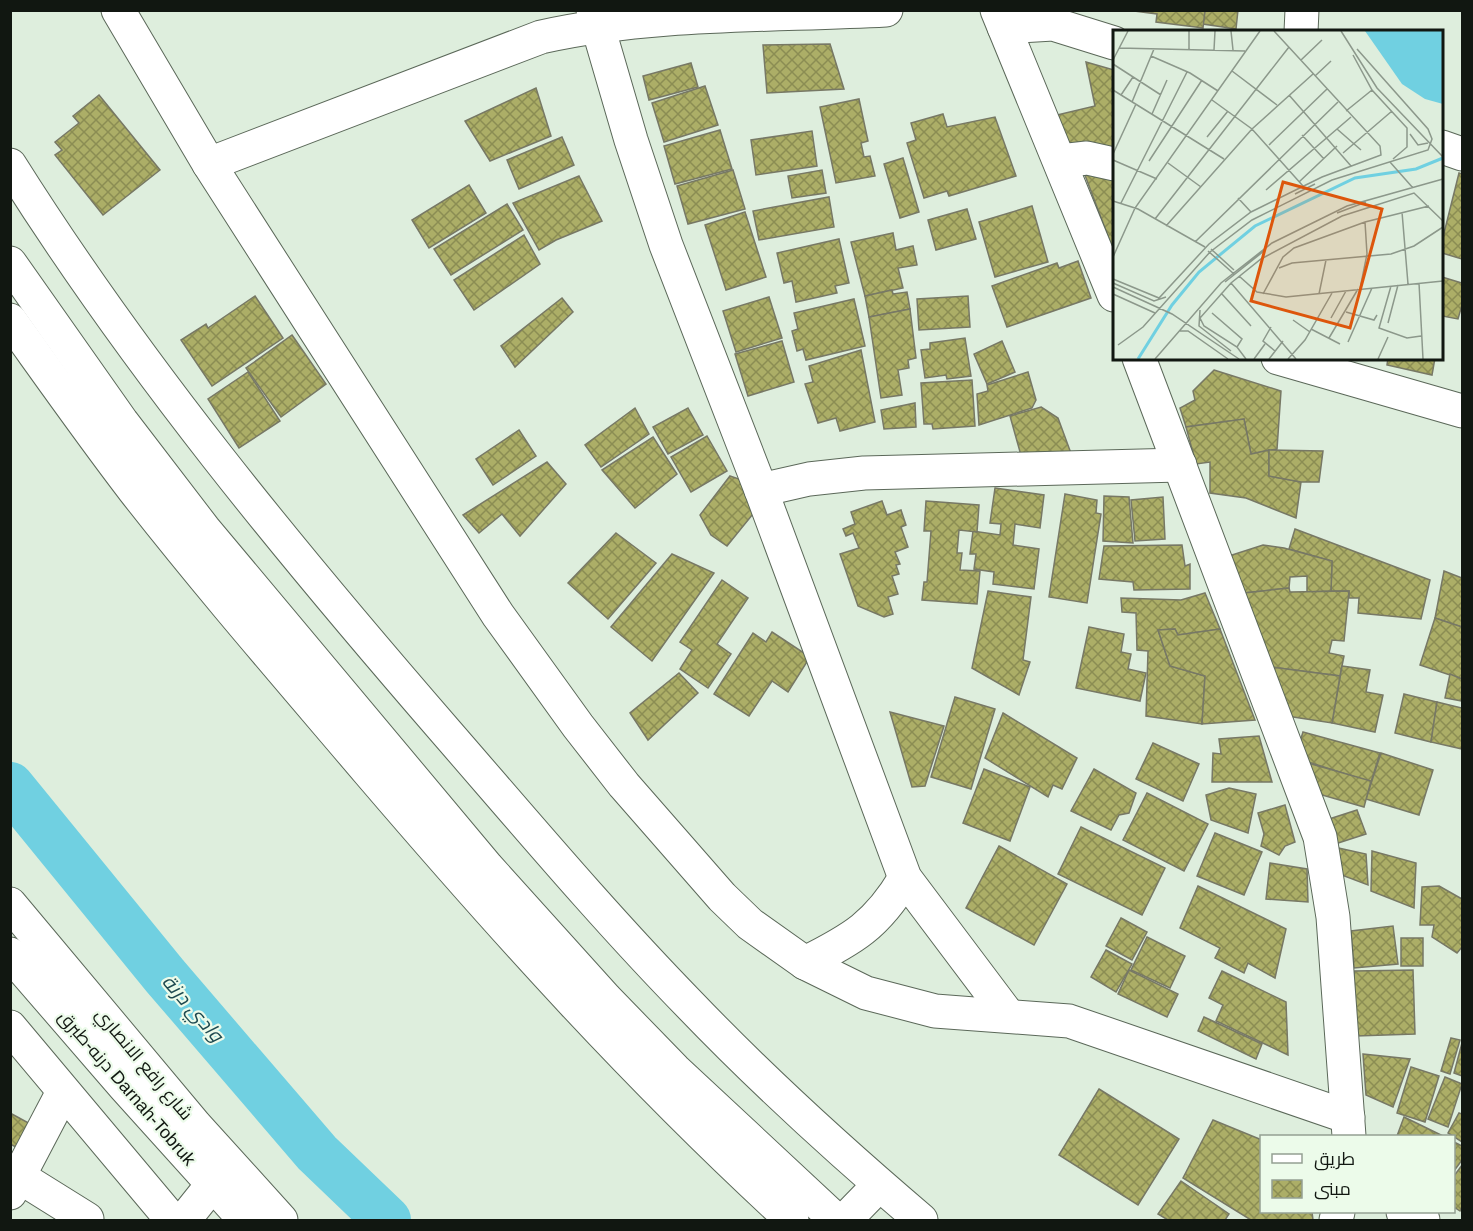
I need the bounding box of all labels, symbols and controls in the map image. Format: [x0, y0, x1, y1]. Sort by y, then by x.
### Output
inset map [1113, 30, 1443, 360]
water label: وادي درنة [154, 970, 229, 1050]
street label: شارع رافع الانصاري [88, 1004, 196, 1126]
street label: درنه-طبرق Darnah-Tobruk [53, 1007, 200, 1171]
legend [1260, 1135, 1455, 1213]
text: طريق [1314, 1149, 1355, 1171]
text: مبنى [1314, 1179, 1351, 1200]

